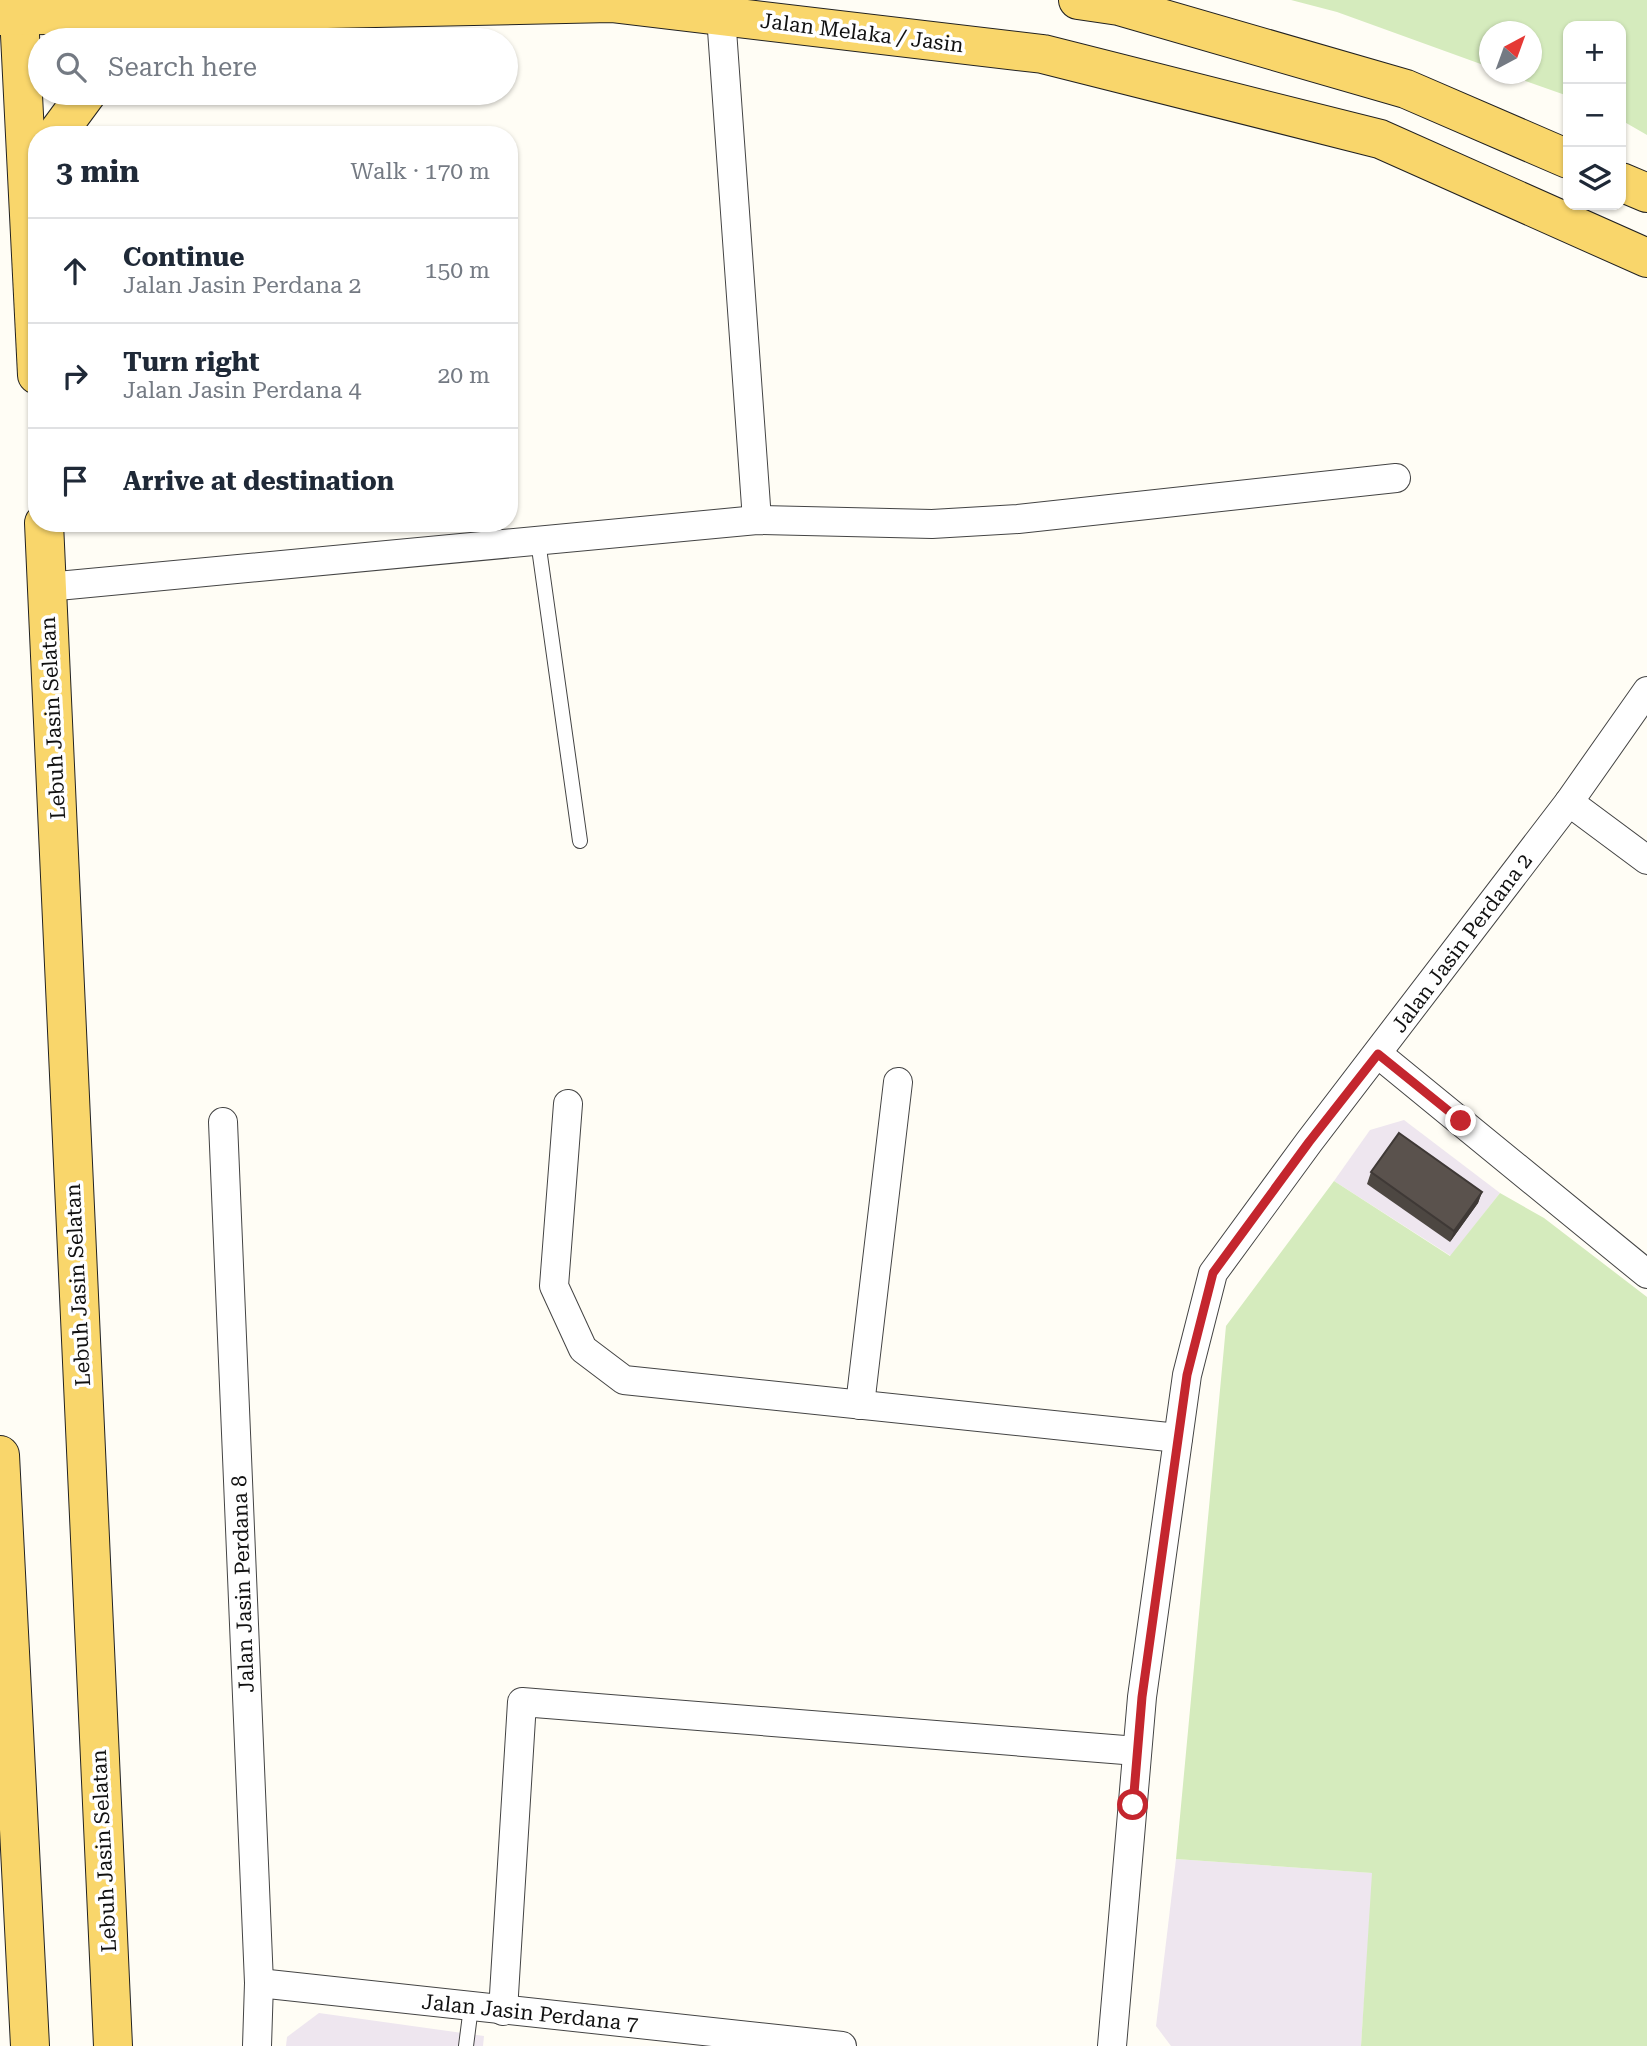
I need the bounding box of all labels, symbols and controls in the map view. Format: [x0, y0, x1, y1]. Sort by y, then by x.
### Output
street label: Jalan Melaka / Jasin [759, 9, 966, 57]
north arrow [1479, 21, 1542, 84]
map controls [1563, 21, 1626, 210]
button: + [1563, 21, 1626, 84]
search box [28, 28, 518, 105]
icon: search [52, 48, 90, 86]
text: Search here [108, 52, 257, 82]
button: − [1563, 84, 1626, 147]
button: layers [1563, 147, 1626, 210]
text: 3 min [56, 154, 139, 189]
text: Walk · 170 m [351, 158, 490, 185]
text: Continue [123, 242, 245, 272]
icon: ahead [56, 252, 94, 290]
text: 150 m [425, 257, 490, 284]
text: Jalan Jasin Perdana 2 [123, 272, 361, 299]
text: Turn right [123, 347, 259, 377]
icon: right [56, 357, 94, 395]
text: 20 m [437, 362, 490, 389]
text: Jalan Jasin Perdana 4 [123, 377, 361, 404]
icon: arrive [56, 462, 94, 500]
text: Arrive at destination [123, 466, 394, 496]
street label: Lebuh Jasin Selatan [36, 615, 70, 820]
street label: Jalan Jasin Perdana 2 [1387, 849, 1537, 1037]
route end [1445, 1105, 1476, 1136]
street label: Lebuh Jasin Selatan [61, 1182, 95, 1387]
street label: Jalan Jasin Perdana 8 [227, 1475, 259, 1693]
street label: Lebuh Jasin Selatan [87, 1748, 121, 1953]
route start [1117, 1789, 1148, 1820]
street label: Jalan Jasin Perdana 7 [421, 1990, 640, 2036]

